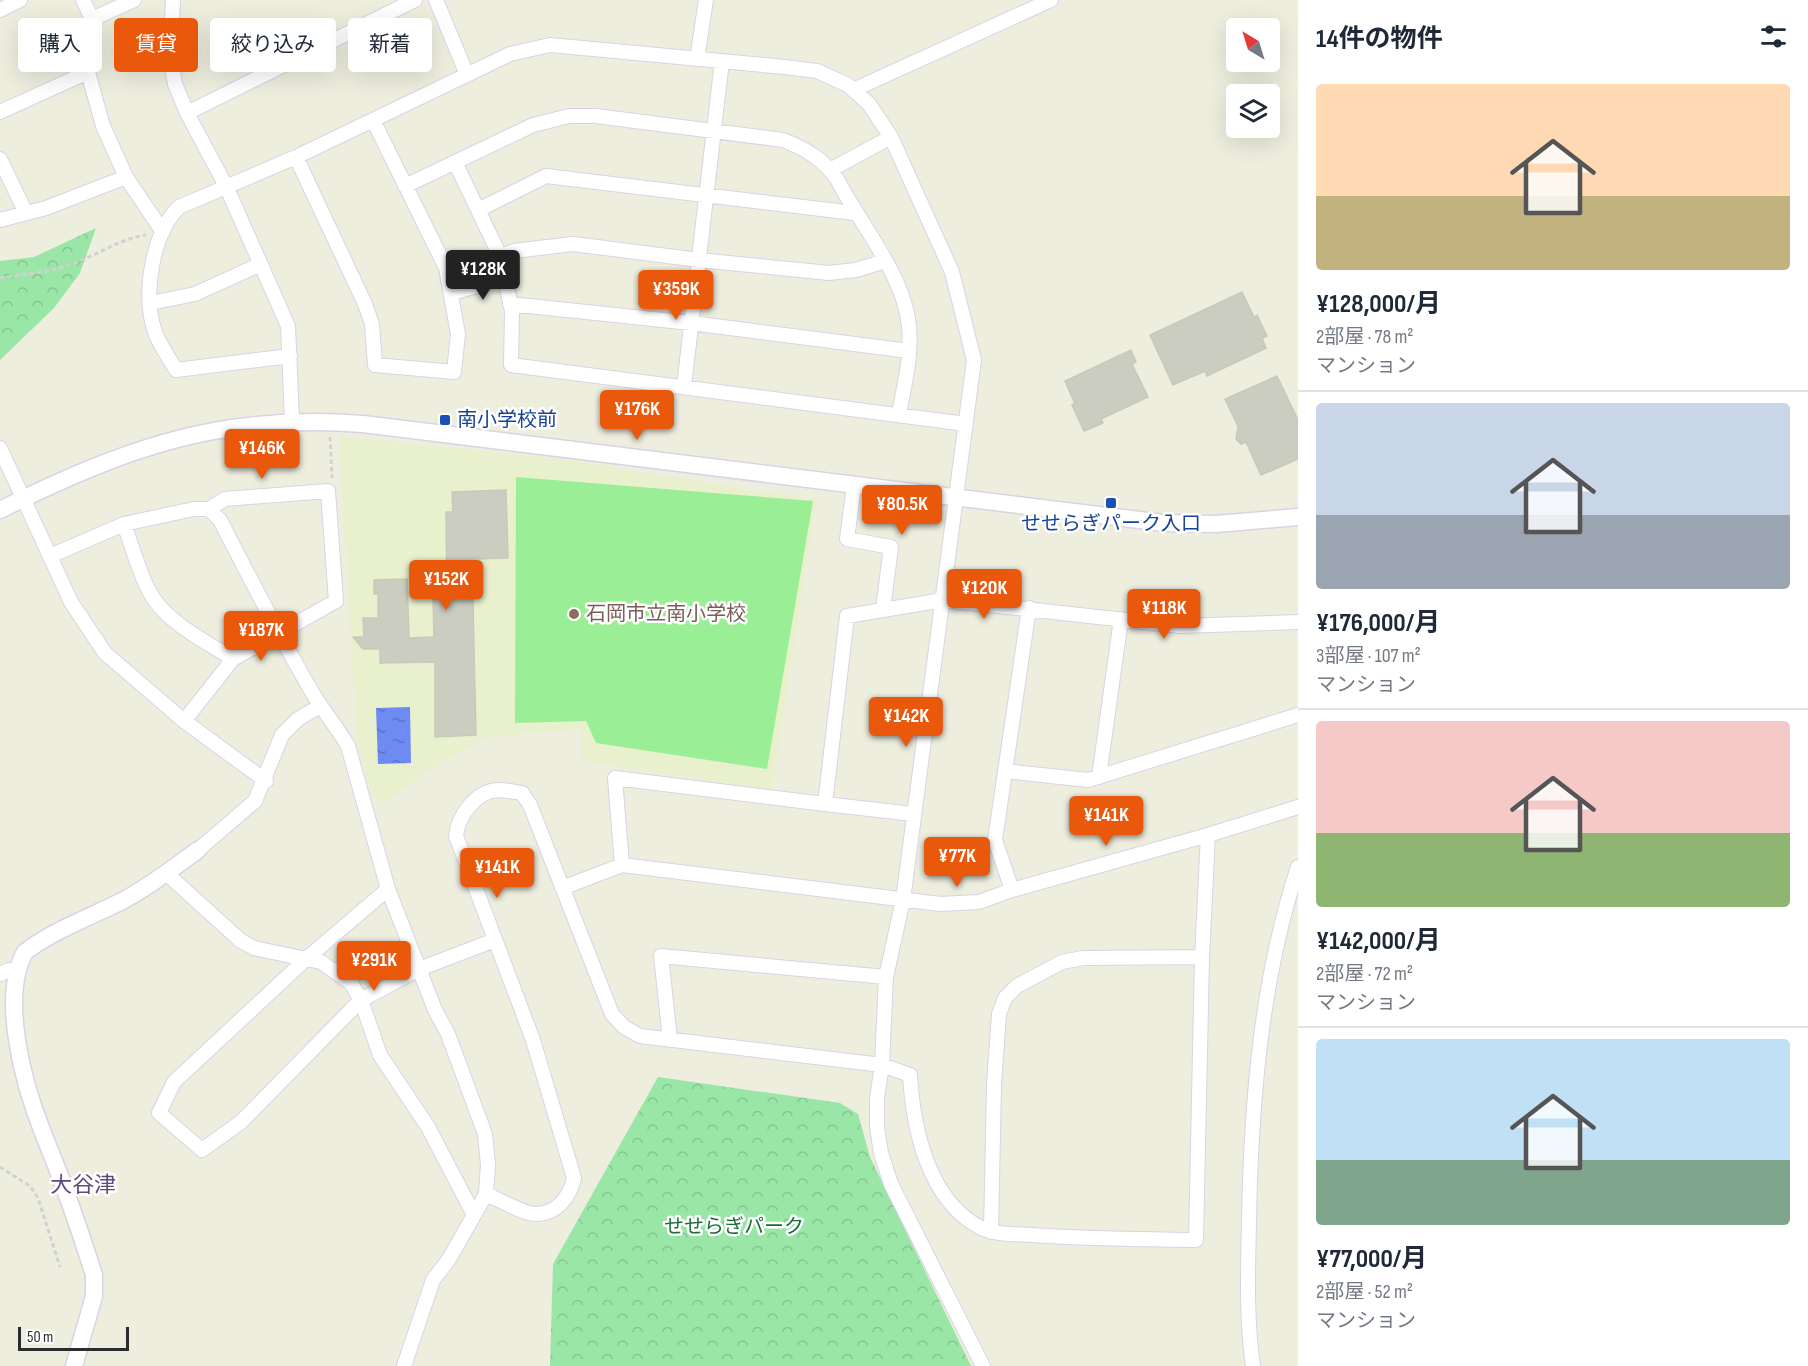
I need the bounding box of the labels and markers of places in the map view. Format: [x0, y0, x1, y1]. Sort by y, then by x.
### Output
pin: ¥128K [441, 250, 525, 301]
pin: ¥359K [634, 270, 718, 321]
pin: ¥176K [595, 390, 679, 441]
place label: 南小学校前 [457, 408, 557, 432]
marker: 南小学校前 [438, 413, 452, 427]
pin: ¥146K [220, 429, 304, 480]
pin: ¥80.5K [853, 485, 951, 536]
marker: せせらぎパーク入口 [1104, 496, 1118, 510]
place label: せせらぎパーク入口 [1021, 512, 1201, 536]
pin: ¥152K [404, 560, 488, 611]
pin: ¥120K [942, 569, 1026, 620]
pin: ¥118K [1122, 589, 1206, 640]
place label: 石岡市立南小学校 [586, 602, 746, 626]
marker: 石岡市立南小学校 [567, 607, 581, 621]
pin: ¥187K [219, 611, 303, 662]
pin: ¥142K [864, 697, 948, 748]
pin: ¥141K [1064, 796, 1148, 847]
pin: ¥77K [921, 837, 993, 888]
pin: ¥141K [455, 848, 539, 899]
pin: ¥291K [332, 941, 416, 992]

